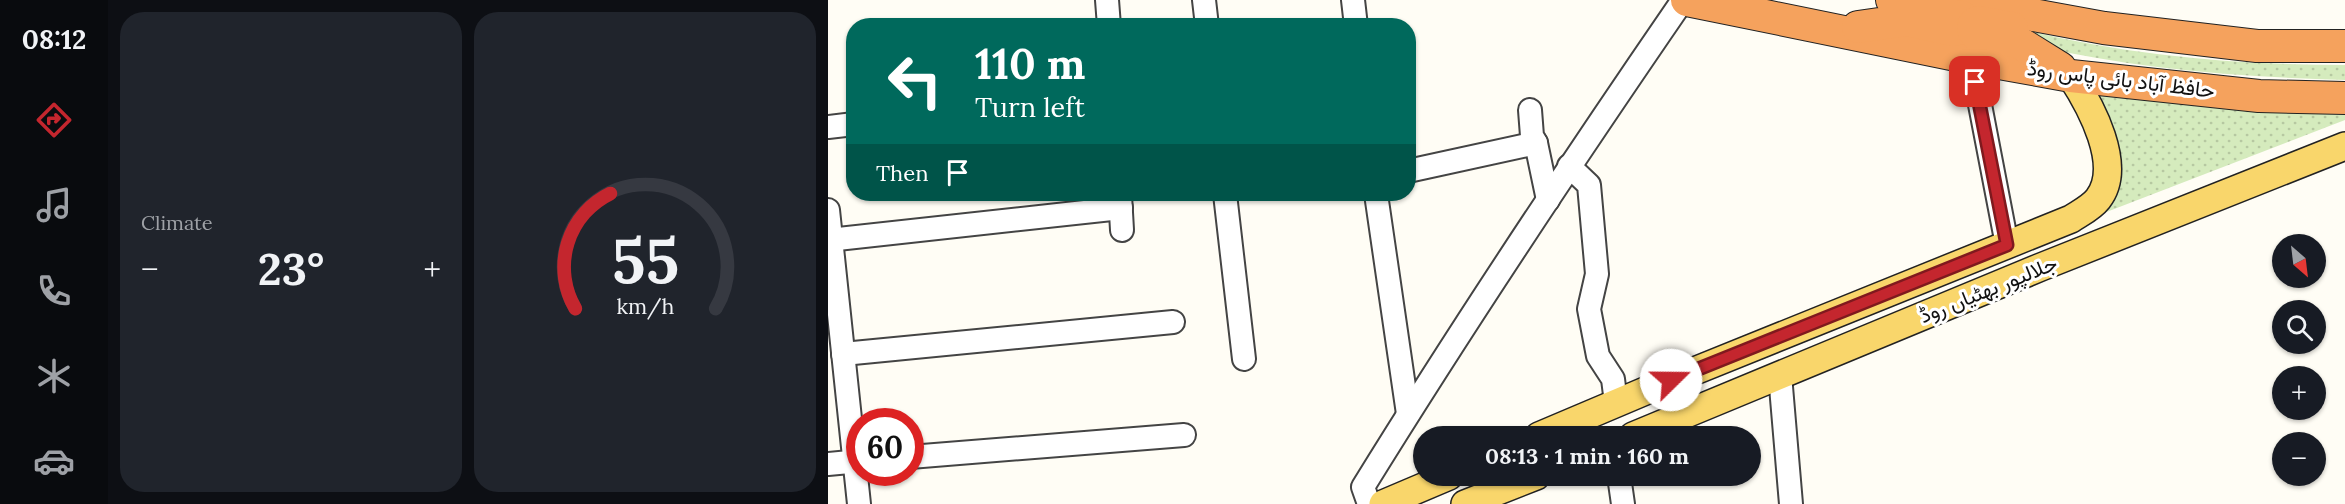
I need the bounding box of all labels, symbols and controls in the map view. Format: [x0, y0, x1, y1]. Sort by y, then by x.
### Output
text: 08:12 [22, 22, 86, 56]
text: 110 m [975, 37, 1086, 91]
icon: left [876, 42, 954, 120]
street label: حافظ آباد بائی پاس روڈ [2026, 54, 2216, 105]
pin [1949, 56, 2000, 107]
icon: arrive [1958, 65, 1991, 98]
text: Turn left [975, 90, 1085, 124]
icon: directions [33, 99, 75, 141]
icon: arrive [941, 156, 974, 189]
text: Then [876, 159, 929, 187]
icon: music [33, 184, 75, 226]
text: Climate [141, 210, 213, 235]
text: 55 [611, 220, 679, 300]
north arrow [2272, 234, 2326, 288]
map controls [2272, 234, 2326, 486]
text: 23° [258, 240, 324, 297]
text: − [141, 248, 159, 290]
text: + [423, 248, 441, 290]
street label: جلالپور بھٹیاں روڈ [1915, 249, 2061, 330]
icon: phone [33, 270, 75, 312]
text: km/h [616, 292, 674, 320]
button: search [2272, 300, 2326, 354]
position arrow [1639, 348, 1703, 412]
icon: climate [33, 355, 75, 397]
button: + [2272, 366, 2326, 420]
speed limit sign: 60 [846, 408, 924, 486]
button: − [2272, 432, 2326, 486]
icon: car [33, 440, 75, 482]
text: 08:13 · 1 min · 160 m [1485, 442, 1689, 470]

